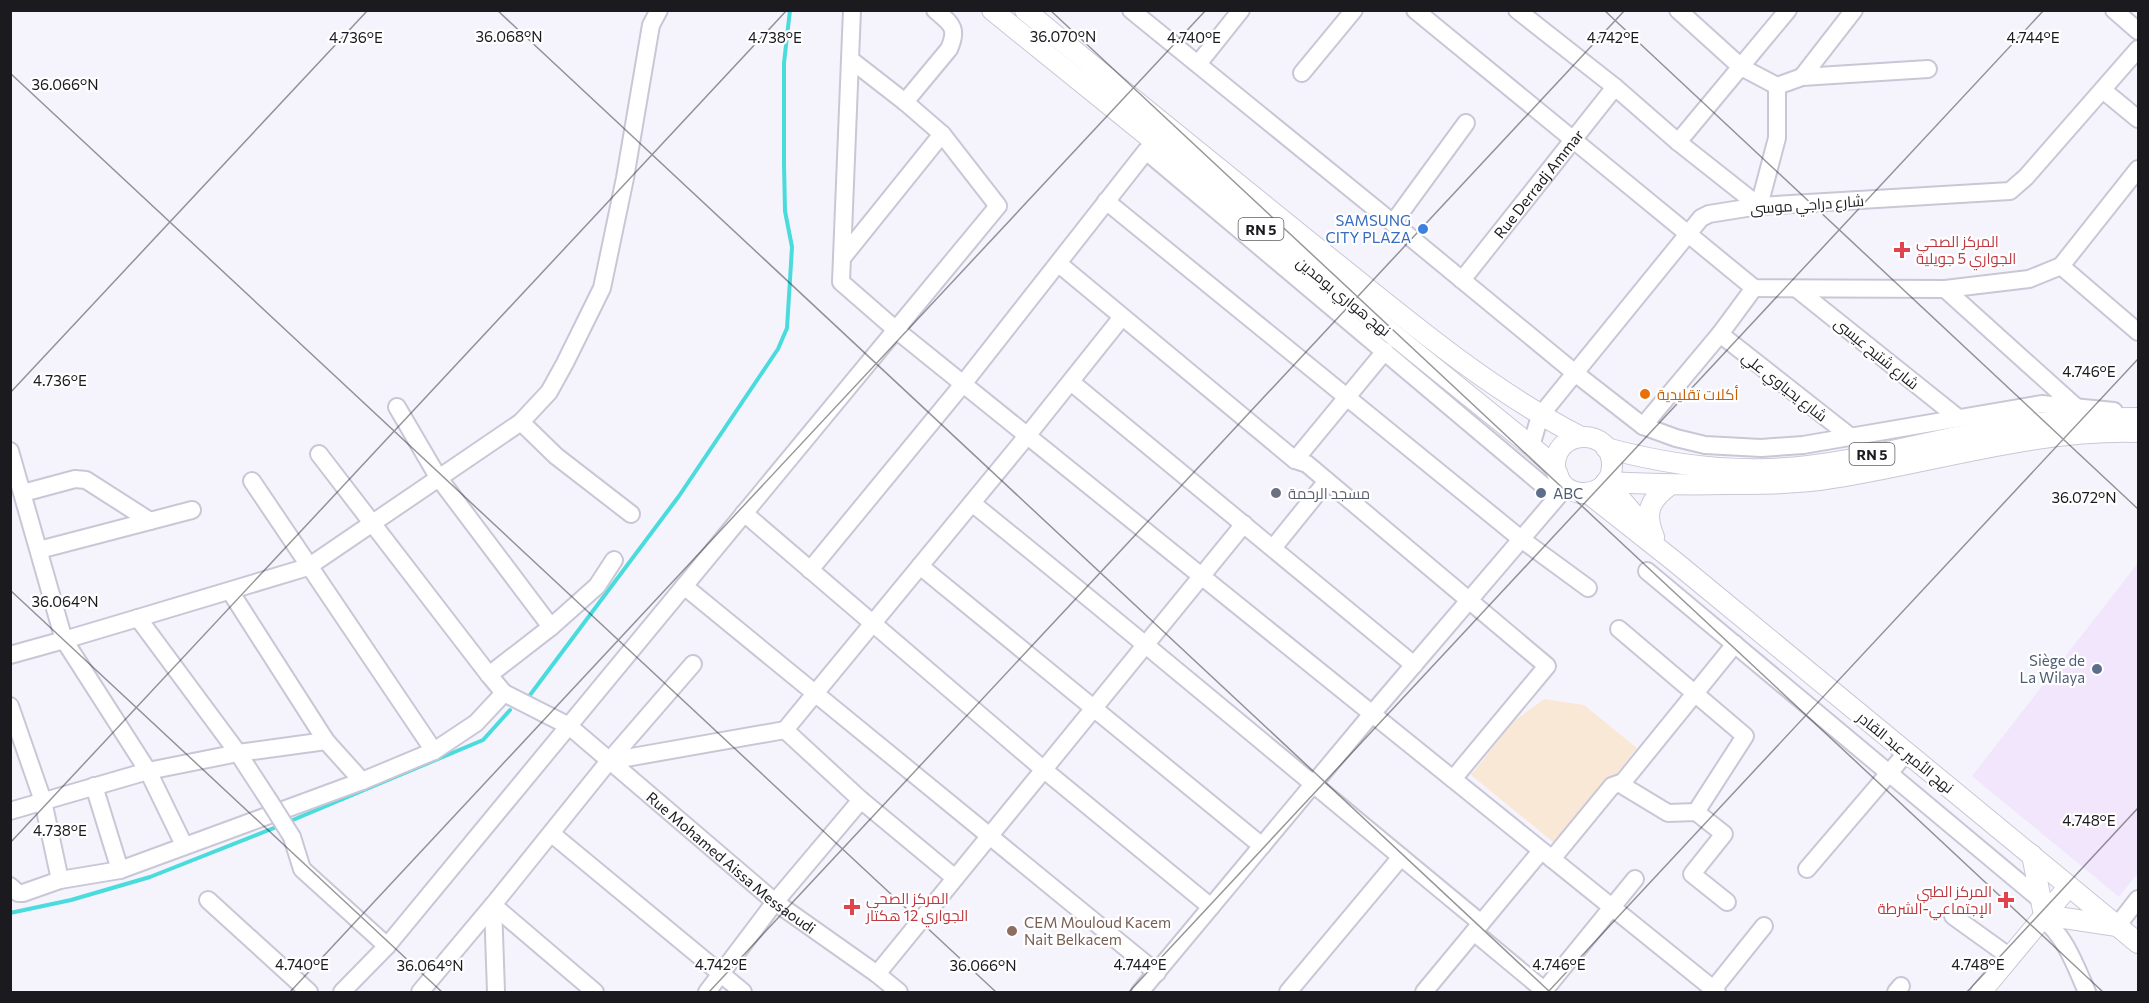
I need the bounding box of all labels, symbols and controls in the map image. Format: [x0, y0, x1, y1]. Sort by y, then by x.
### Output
text: 36.068°N [475, 27, 543, 45]
text: 36.070°N [1030, 27, 1096, 45]
text: 4.736°E [329, 28, 383, 46]
text: 4.738°E [748, 28, 802, 46]
text: 4.740°E [1167, 28, 1221, 46]
text: 4.742°E [1587, 28, 1639, 46]
text: 4.744°E [2006, 28, 2060, 46]
text: 36.066°N [31, 75, 99, 93]
street label: Rue Derradj Ammar [1490, 126, 1587, 242]
street label: شارع دراجي موسى [1749, 191, 1865, 221]
place label: SAMSUNG CITY PLAZA [1325, 211, 1411, 246]
road number: RN 5 [1238, 218, 1284, 240]
marker: SAMSUNG CITY PLAZA [1416, 222, 1430, 236]
place label: المركز الصحي الجواري 5 جويلية [1916, 232, 2016, 271]
marker: المركز الصحي الجواري 5 جويلية [1893, 241, 1911, 259]
street label: نهج هواري بومدين [1291, 253, 1395, 343]
street label: شارع شتيح عيسى [1829, 313, 1923, 395]
street label: شارع يحياوي علي [1736, 347, 1831, 428]
text: 4.746°E [2062, 362, 2116, 380]
text: 4.736°E [33, 371, 87, 389]
place label: أكلات تقليدية [1657, 385, 1739, 403]
marker: أكلات تقليدية [1638, 387, 1652, 401]
road number: RN 5 [1850, 443, 1894, 465]
place label: مسجد الرحمة [1288, 484, 1370, 503]
place label: ABC [1553, 484, 1583, 502]
marker: مسجد الرحمة [1269, 486, 1283, 500]
marker: ABC [1534, 486, 1548, 500]
text: 36.072°N [2051, 488, 2117, 506]
text: 36.064°N [32, 592, 98, 610]
place label: Siège de La Wilaya [2020, 651, 2085, 686]
marker: Siège de La Wilaya [2090, 662, 2104, 676]
street label: نهج الأمير عبد القادر [1851, 707, 1958, 799]
street label: Rue Mohamed Aissa Messaoudi [643, 788, 819, 937]
text: 4.748°E [2062, 811, 2116, 829]
text: 4.738°E [33, 821, 87, 839]
place label: المركز الطبي الإجتماعي-الشرطة [1877, 882, 1992, 921]
place label: المركز الصحي الجواري 12 هكتار [865, 889, 968, 928]
marker: المركز الطبي الإجتماعي-الشرطة [1997, 891, 2015, 909]
marker: المركز الصحي الجواري 12 هكتار [843, 898, 861, 916]
place label: CEM Mouloud Kacem Nait Belkacem [1024, 913, 1171, 948]
marker: CEM Mouloud Kacem Nait Belkacem [1005, 924, 1019, 938]
text: 4.740°E [275, 955, 329, 973]
text: 4.742°E [695, 955, 747, 973]
text: 4.744°E [1113, 955, 1167, 973]
text: 4.746°E [1532, 955, 1586, 973]
text: 4.748°E [1951, 955, 2005, 973]
text: 36.064°N [397, 956, 463, 974]
text: 36.066°N [949, 956, 1017, 974]

